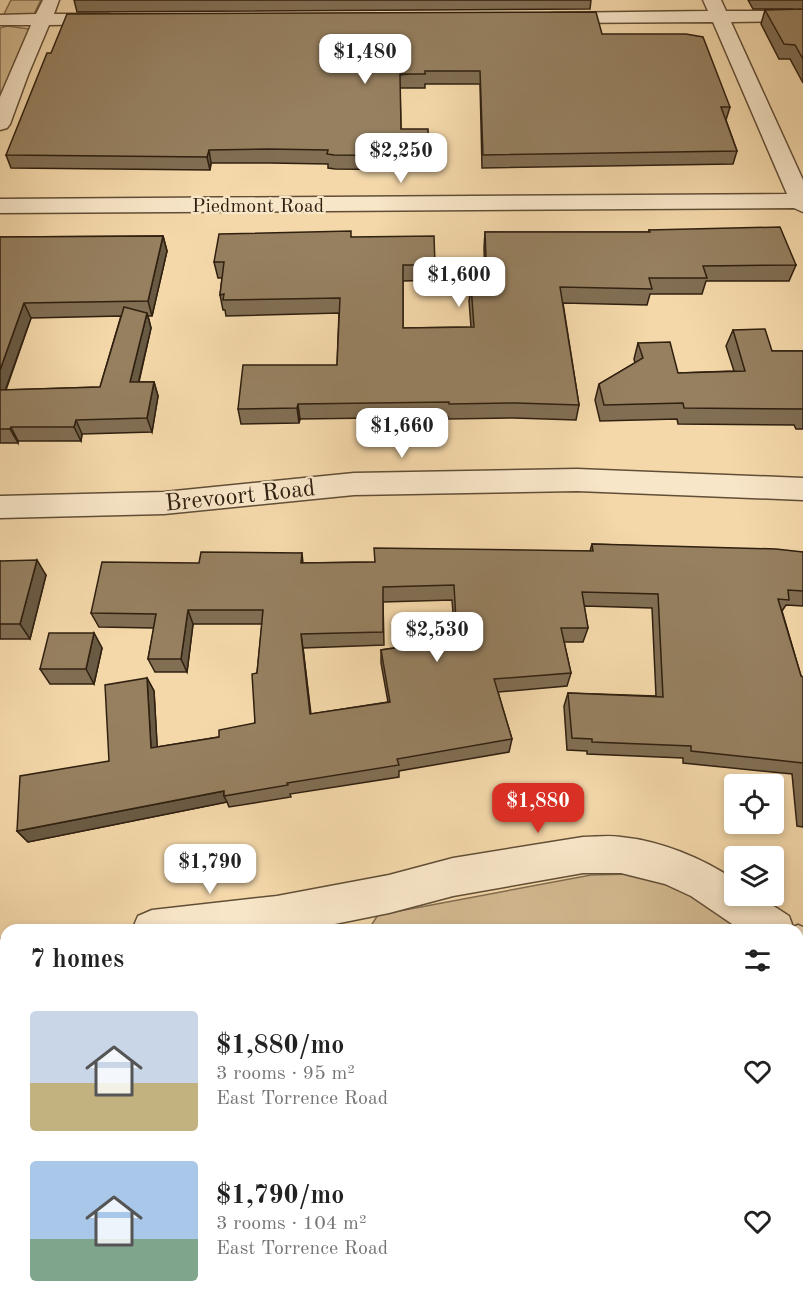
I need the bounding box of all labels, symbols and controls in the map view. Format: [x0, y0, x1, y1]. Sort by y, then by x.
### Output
pin: $1,480 [316, 34, 414, 85]
text: $1,480 [333, 43, 397, 63]
pin: $2,250 [352, 133, 450, 184]
text: $2,250 [369, 142, 433, 162]
street label: Piedmont Road [192, 197, 324, 217]
pin: $1,600 [410, 257, 508, 308]
text: $1,600 [427, 266, 491, 286]
pin: $1,660 [353, 408, 451, 459]
text: $1,660 [370, 417, 434, 437]
street label: Brevoort Road [164, 477, 317, 517]
pin: $2,530 [388, 612, 486, 663]
text: $2,530 [405, 621, 469, 641]
map controls [724, 774, 784, 906]
button: locate [724, 774, 784, 834]
pin: $1,880 [489, 783, 587, 834]
text: $1,880 [506, 792, 570, 812]
pin: $1,790 [161, 844, 259, 895]
button: layers [724, 846, 784, 906]
text: $1,790 [178, 853, 242, 873]
icon: filters [741, 944, 774, 977]
text: 7 homes [30, 947, 124, 973]
text: $1,880/mo [216, 1033, 344, 1059]
icon: home [78, 1035, 150, 1107]
icon: heart [741, 1055, 774, 1088]
text: 3 rooms · 95 m² [216, 1064, 355, 1084]
text: East Torrence Road [216, 1089, 388, 1109]
text: $1,790/mo [216, 1183, 344, 1209]
icon: home [78, 1185, 150, 1257]
icon: heart [741, 1205, 774, 1238]
text: 3 rooms · 104 m² [216, 1214, 366, 1234]
text: East Torrence Road [216, 1239, 388, 1259]

